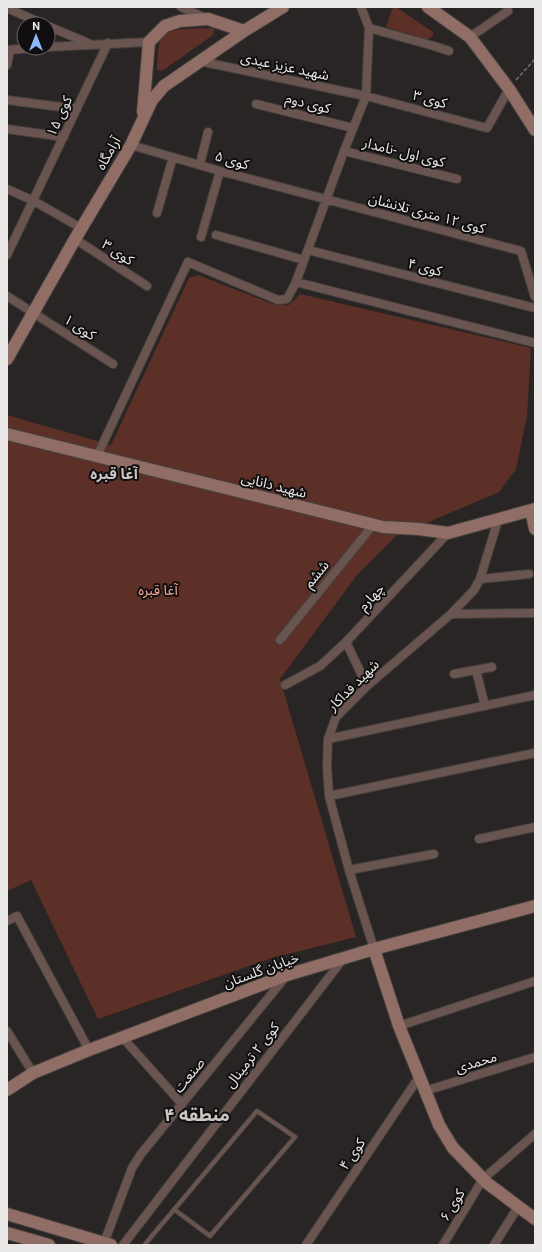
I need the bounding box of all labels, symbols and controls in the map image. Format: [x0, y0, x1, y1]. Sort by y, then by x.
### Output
north arrow [16, 16, 56, 56]
text: N [32, 20, 40, 33]
street label: شهید عزیز عیدی [239, 49, 331, 84]
street label: کوی ۳ [411, 87, 449, 112]
street label: کوی دوم [283, 90, 333, 119]
street label: کوی ۱۵ [43, 93, 76, 139]
street label: آرامگاه [92, 133, 125, 173]
street label: کوی اول -نامدار [360, 134, 447, 171]
street label: کوی ۵ [213, 148, 251, 173]
street label: کوی ۱۲ متری تلانشان [367, 190, 487, 237]
street label: کوی ۳ [99, 236, 137, 269]
street label: کوی ۴ [406, 255, 444, 280]
street label: کوی ۱ [61, 311, 99, 344]
district label: آغا قبره [90, 465, 139, 483]
street label: شهید دانایی [240, 469, 308, 502]
street label: ششم [300, 557, 334, 593]
street label: چهارم [355, 580, 390, 616]
park label: آغا قبره [138, 582, 179, 599]
street label: شهید فداکار [323, 656, 383, 715]
street label: خیابان گلستان [221, 949, 301, 992]
street label: کوی ۲ ترمینال [222, 1019, 283, 1091]
street label: محمدی [453, 1048, 499, 1077]
street label: صنعت [170, 1054, 208, 1096]
district label: منطقه ۴ [164, 1104, 230, 1125]
street label: کوی ۴ [336, 1135, 369, 1173]
street label: کوی ۶ [436, 1186, 469, 1224]

